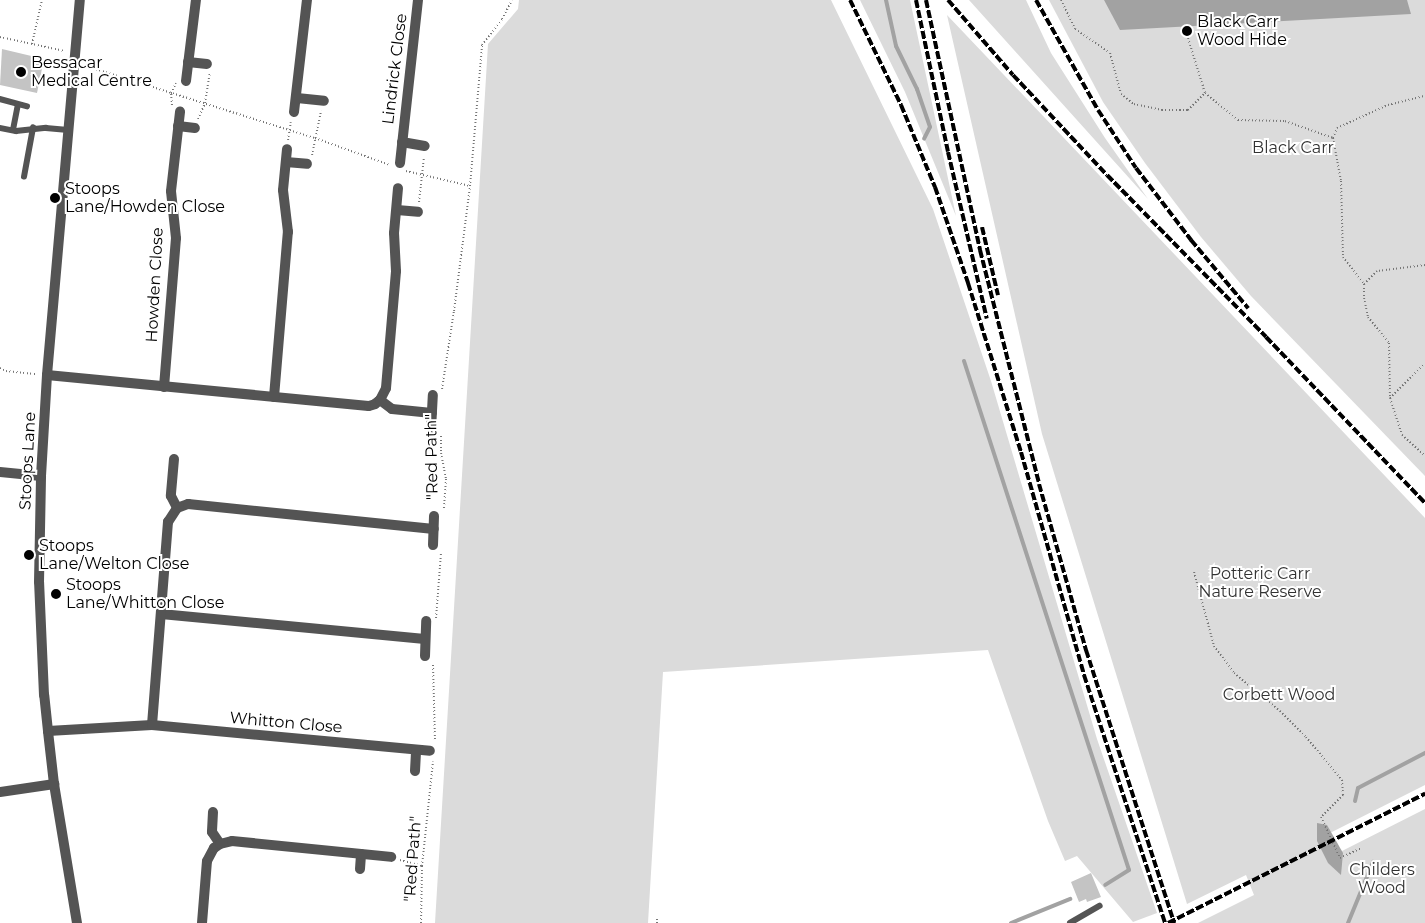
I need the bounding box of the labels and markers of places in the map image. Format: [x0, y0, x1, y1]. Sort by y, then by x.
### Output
place label: Black Carr Wood Hide [1197, 12, 1287, 50]
marker: Black Carr Wood Hide [1181, 25, 1193, 37]
place label: Bessacar Medical Centre [31, 53, 152, 91]
marker: Bessacar Medical Centre [15, 66, 27, 78]
place label: Stoops Lane/Howden Close [65, 179, 225, 217]
marker: Stoops Lane/Howden Close [49, 192, 61, 204]
place label: Stoops Lane/Welton Close [39, 536, 189, 574]
marker: Stoops Lane/Welton Close [23, 549, 35, 561]
place label: Stoops Lane/Whitton Close [66, 575, 224, 613]
marker: Stoops Lane/Whitton Close [50, 588, 62, 600]

